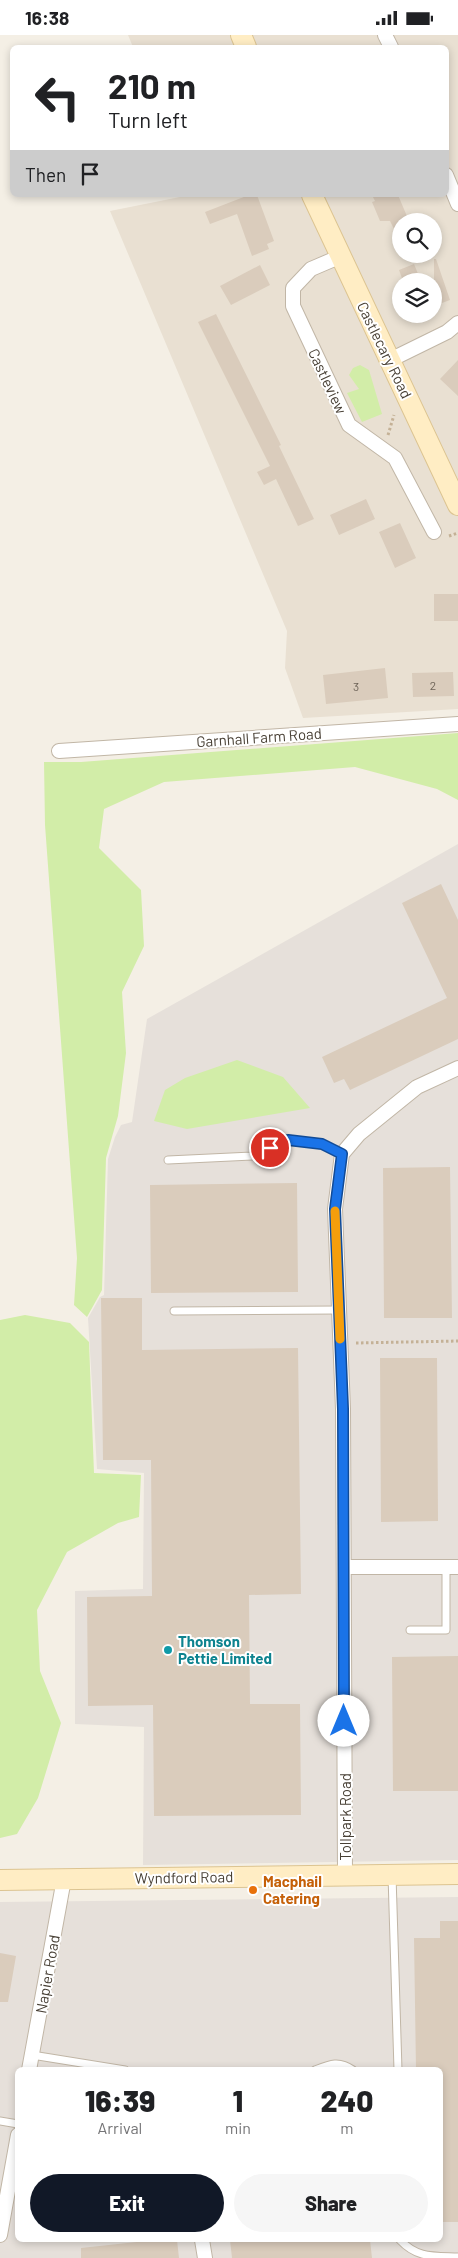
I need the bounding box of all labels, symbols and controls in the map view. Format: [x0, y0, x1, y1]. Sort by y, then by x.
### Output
text: 16:38 [25, 6, 69, 29]
text: 210 m [108, 64, 196, 106]
icon: left [25, 65, 90, 130]
text: Turn left [108, 106, 188, 132]
icon: arrive [76, 160, 104, 188]
text: Then [25, 163, 66, 186]
map controls [392, 213, 442, 323]
button: search [392, 213, 442, 263]
button: layers [392, 273, 442, 323]
street label: Castlecary Road [354, 299, 416, 401]
street label: Castleview [305, 345, 351, 417]
house number: 2 [430, 678, 436, 692]
house number: 3 [353, 679, 359, 693]
street label: Garnhall Farm Road [196, 724, 322, 750]
pin [249, 1127, 291, 1169]
icon: arrive [256, 1134, 284, 1162]
place label: Thomson Pettie Limited [178, 1632, 272, 1667]
marker: Thomson Pettie Limited [162, 1644, 174, 1656]
position arrow [317, 1694, 369, 1746]
street label: Tollpark Road [336, 1773, 354, 1861]
street label: Wyndford Road [135, 1867, 233, 1887]
place label: Macphail Catering [263, 1872, 322, 1907]
marker: Macphail Catering [247, 1884, 259, 1896]
street label: Napier Road [31, 1933, 63, 2015]
text: 16:39 [85, 2082, 155, 2118]
text: 1 [233, 2082, 243, 2118]
text: 240 [320, 2082, 373, 2118]
text: Arrival [98, 2118, 142, 2137]
text: min [225, 2118, 251, 2137]
text: m [340, 2118, 354, 2137]
button: Exit [30, 2174, 224, 2232]
button: Share [234, 2174, 428, 2232]

